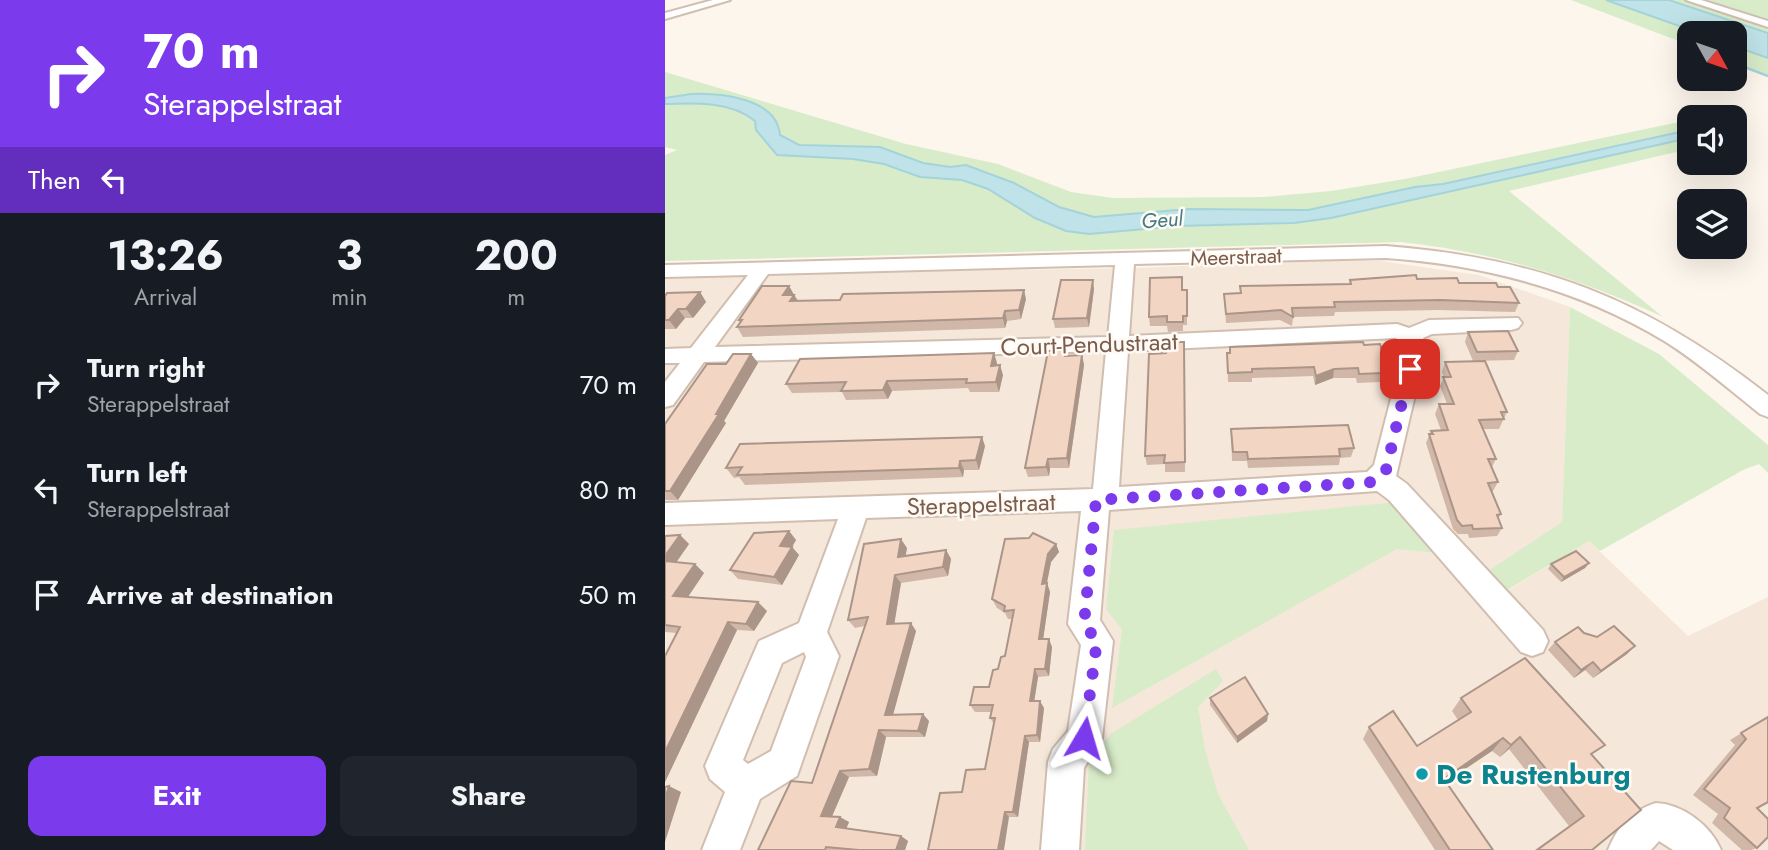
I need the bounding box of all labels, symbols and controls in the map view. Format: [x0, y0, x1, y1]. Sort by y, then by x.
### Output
text: 70 m [143, 16, 260, 86]
north arrow [1677, 21, 1747, 91]
map controls [1677, 21, 1747, 259]
icon: right [28, 28, 119, 119]
text: Sterappelstraat [143, 81, 341, 127]
button: sound [1677, 105, 1747, 175]
text: Then [28, 161, 81, 199]
icon: left [95, 161, 133, 199]
button: layers [1677, 189, 1747, 259]
water label: Geul [1140, 203, 1185, 236]
text: 13:26 [107, 225, 224, 286]
text: 3 [336, 225, 362, 286]
text: 200 [475, 225, 558, 286]
street label: Meerstraat [1190, 240, 1282, 274]
text: Arrival [134, 280, 197, 314]
text: min [331, 280, 367, 314]
text: m [507, 280, 525, 314]
street label: Court-Pendustraat [1000, 323, 1178, 365]
pin [1380, 339, 1440, 399]
text: Turn right [87, 349, 205, 387]
icon: arrive [1391, 350, 1429, 388]
icon: right [28, 366, 66, 404]
text: 70 m [580, 366, 637, 404]
text: Sterappelstraat [87, 387, 230, 421]
text: Turn left [87, 454, 187, 492]
icon: left [28, 471, 66, 509]
text: 80 m [579, 471, 637, 509]
street label: Sterappelstraat [906, 484, 1056, 524]
text: Sterappelstraat [87, 492, 230, 526]
icon: arrive [28, 576, 66, 614]
text: Arrive at destination [87, 576, 334, 614]
text: 50 m [579, 576, 637, 614]
position arrow [1047, 701, 1121, 775]
place label: De Rustenburg [1436, 754, 1631, 795]
button: Exit [28, 756, 326, 836]
button: Share [340, 756, 637, 836]
marker: De Rustenburg [1414, 766, 1430, 782]

